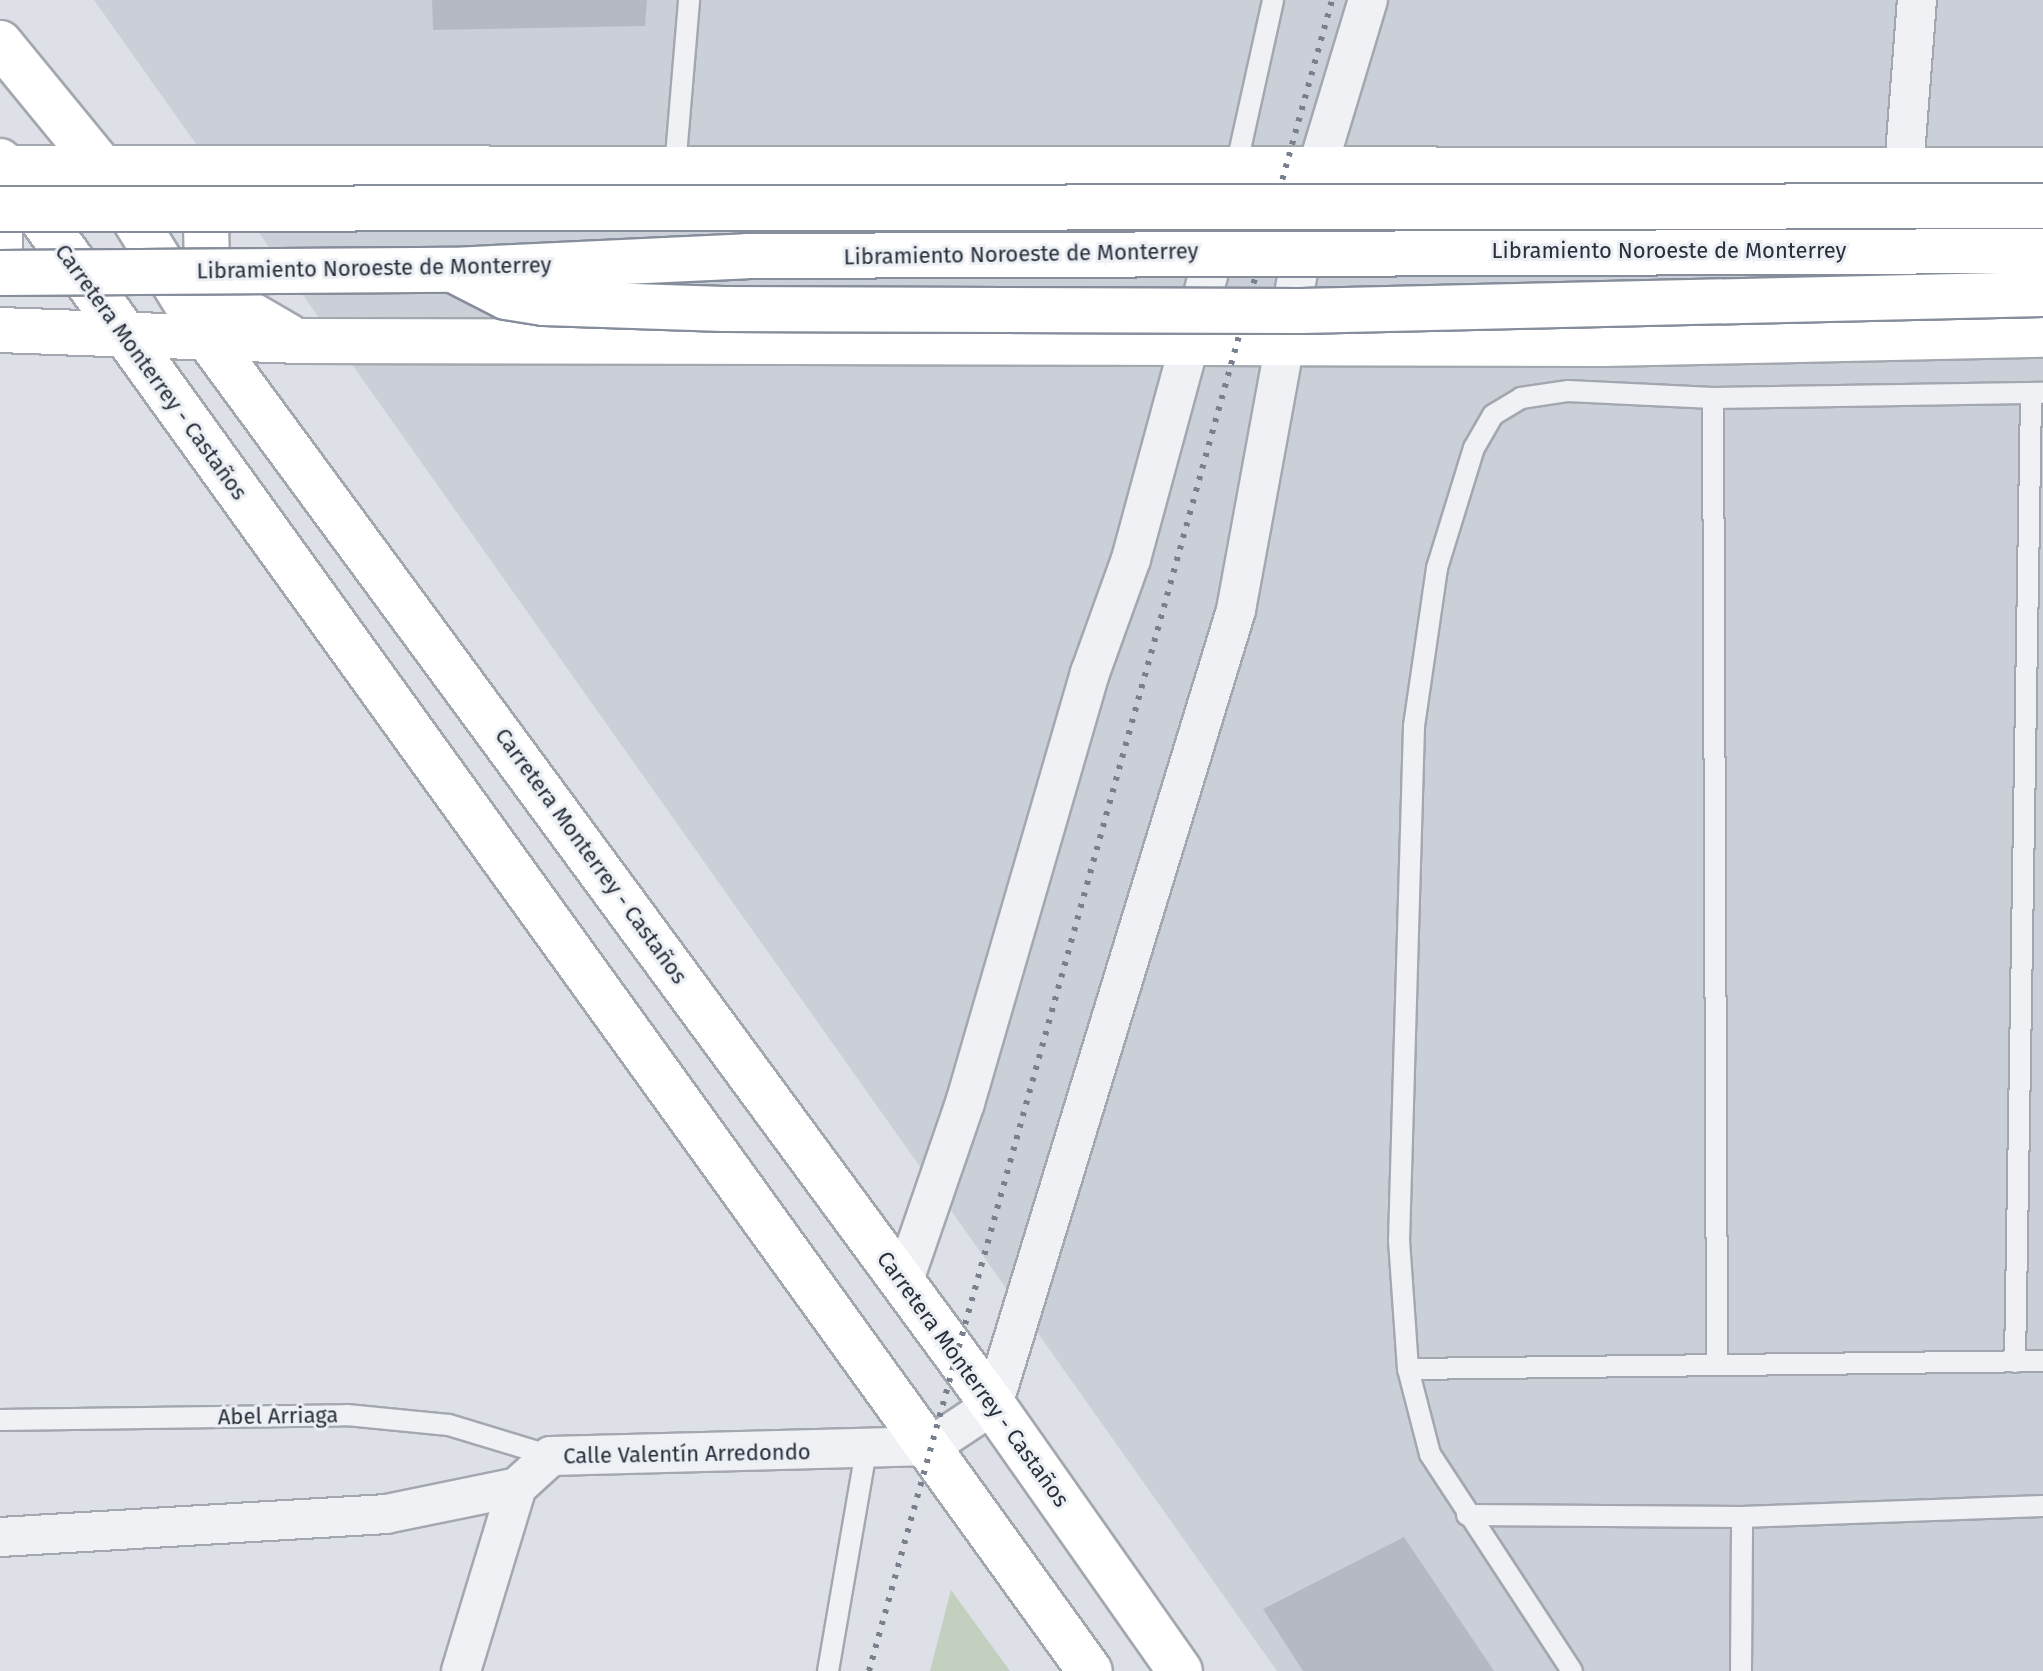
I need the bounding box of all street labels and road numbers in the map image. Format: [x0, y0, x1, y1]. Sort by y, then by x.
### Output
street label: Libramiento Noroeste de Monterrey [843, 238, 1199, 270]
street label: Libramiento Noroeste de Monterrey [1492, 238, 1846, 264]
street label: Carretera Monterrey - Castaños [49, 239, 253, 505]
street label: Libramiento Noroeste de Monterrey [196, 252, 552, 284]
street label: Carretera Monterrey - Castaños [489, 723, 693, 989]
street label: Carretera Monterrey - Castaños [871, 1246, 1075, 1512]
street label: Abel Arriaga [218, 1402, 338, 1430]
street label: Calle Valentín Arredondo [563, 1439, 811, 1469]

